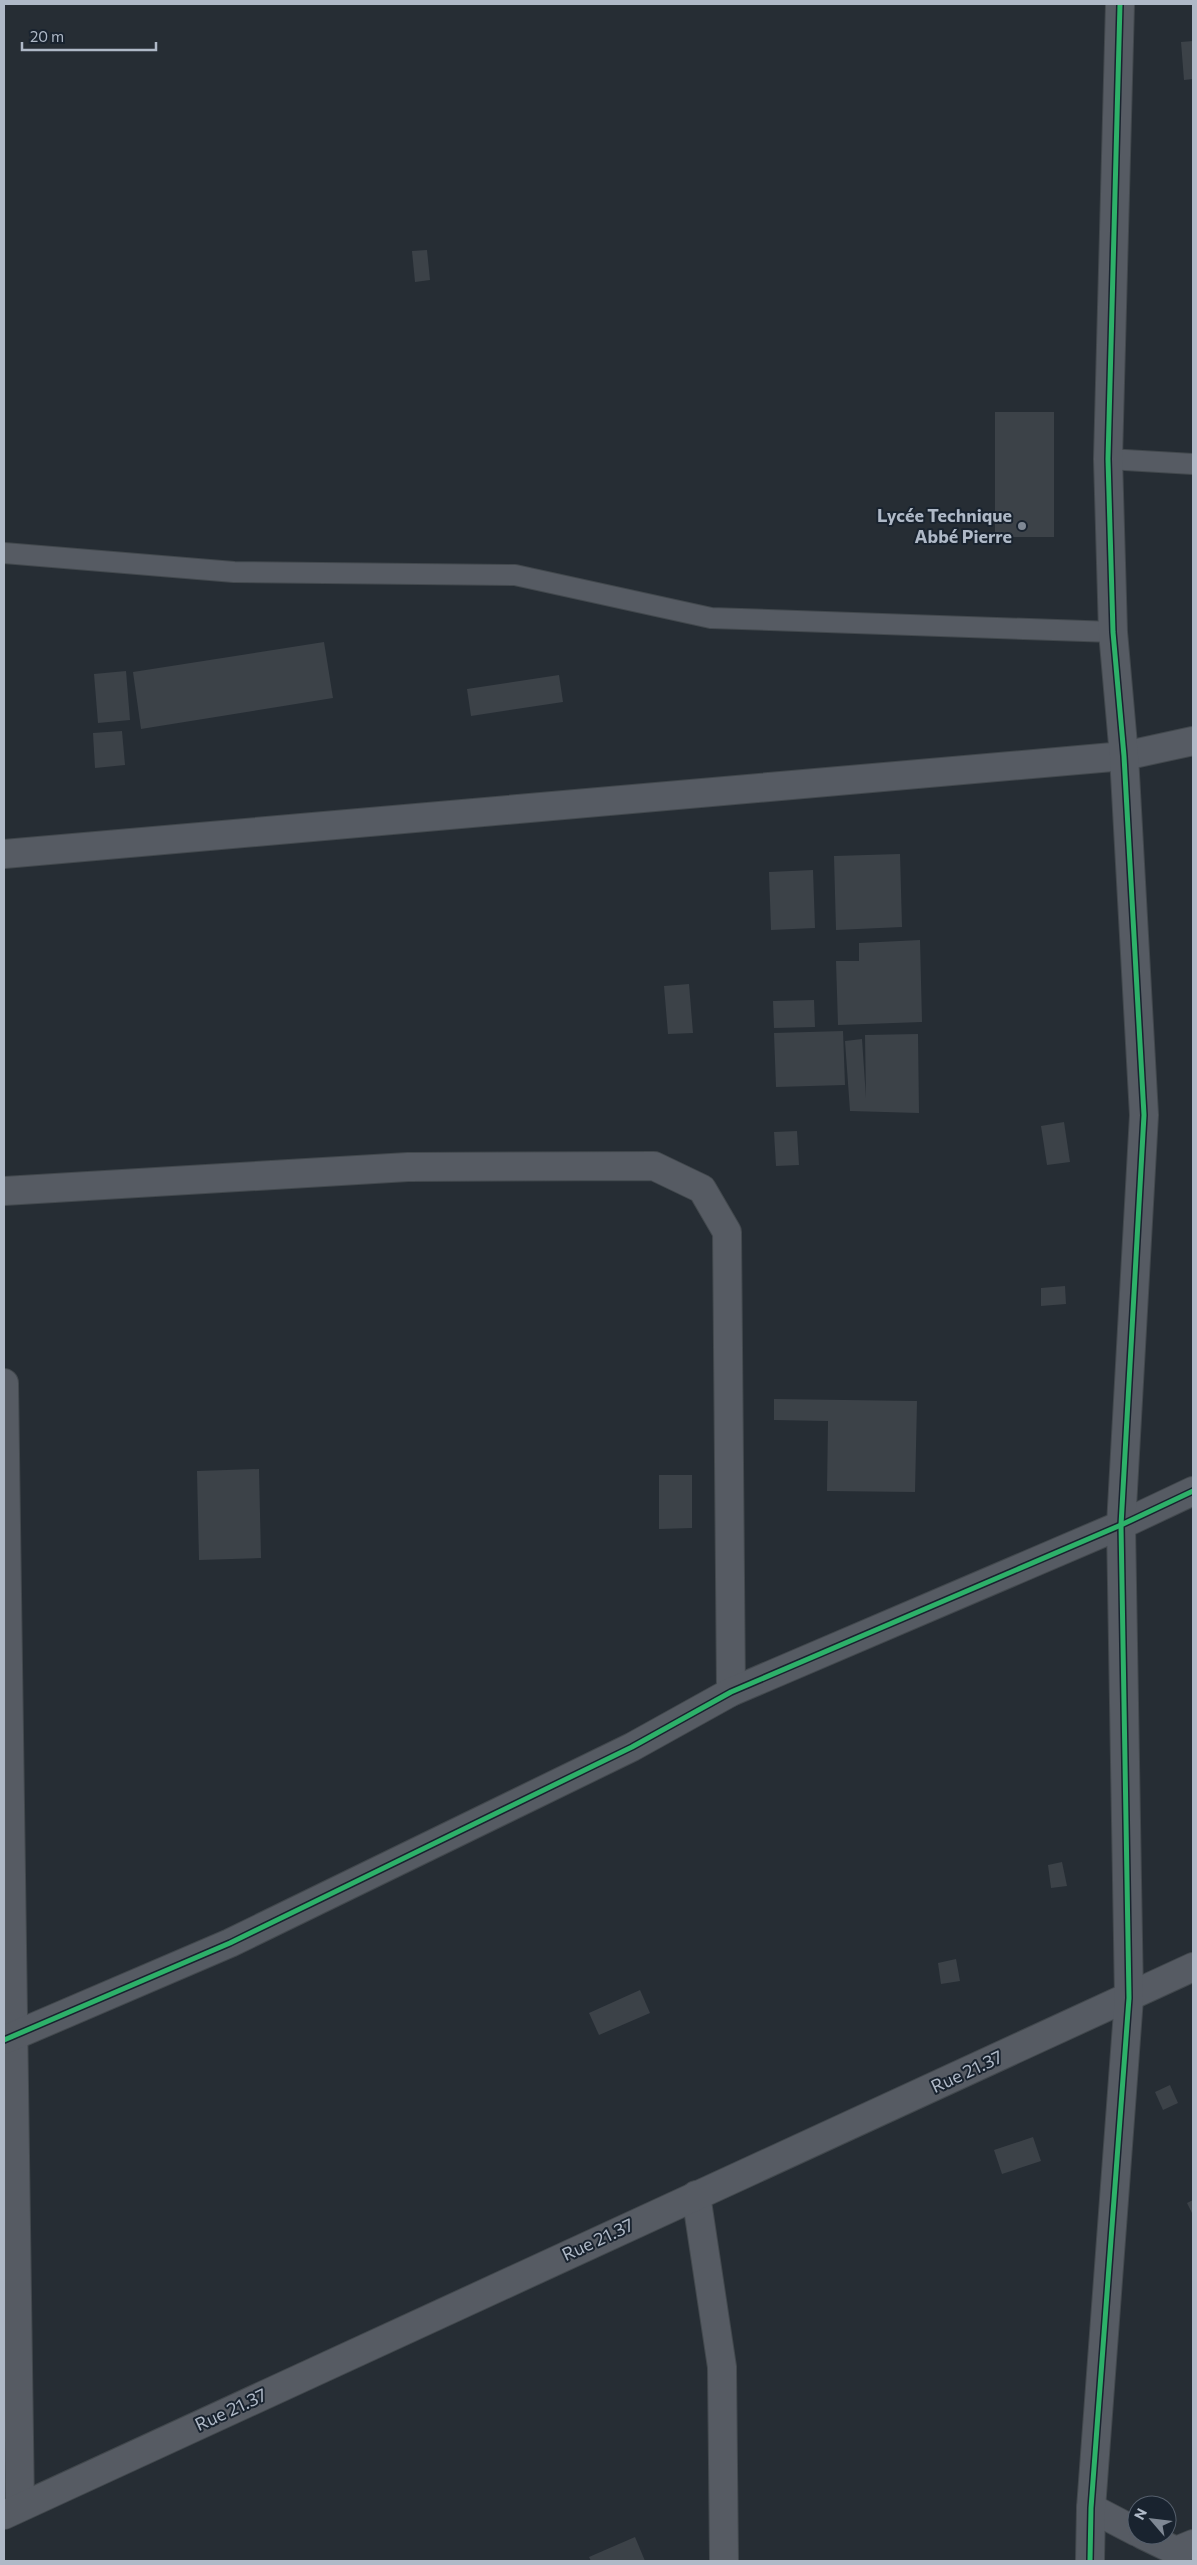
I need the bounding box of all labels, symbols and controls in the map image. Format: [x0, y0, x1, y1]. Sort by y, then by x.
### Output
scale bar [22, 20, 156, 52]
text: 20 m [30, 27, 64, 45]
place label: Lycée Technique Abbé Pierre [877, 504, 1012, 547]
marker: Lycée Technique Abbé Pierre [1016, 520, 1028, 532]
street label: Rue 21.37 [927, 2045, 1006, 2097]
street label: Rue 21.37 [558, 2213, 637, 2265]
street label: Rue 21.37 [191, 2383, 270, 2435]
north arrow [1127, 2495, 1177, 2545]
text: N [1130, 2505, 1150, 2522]

